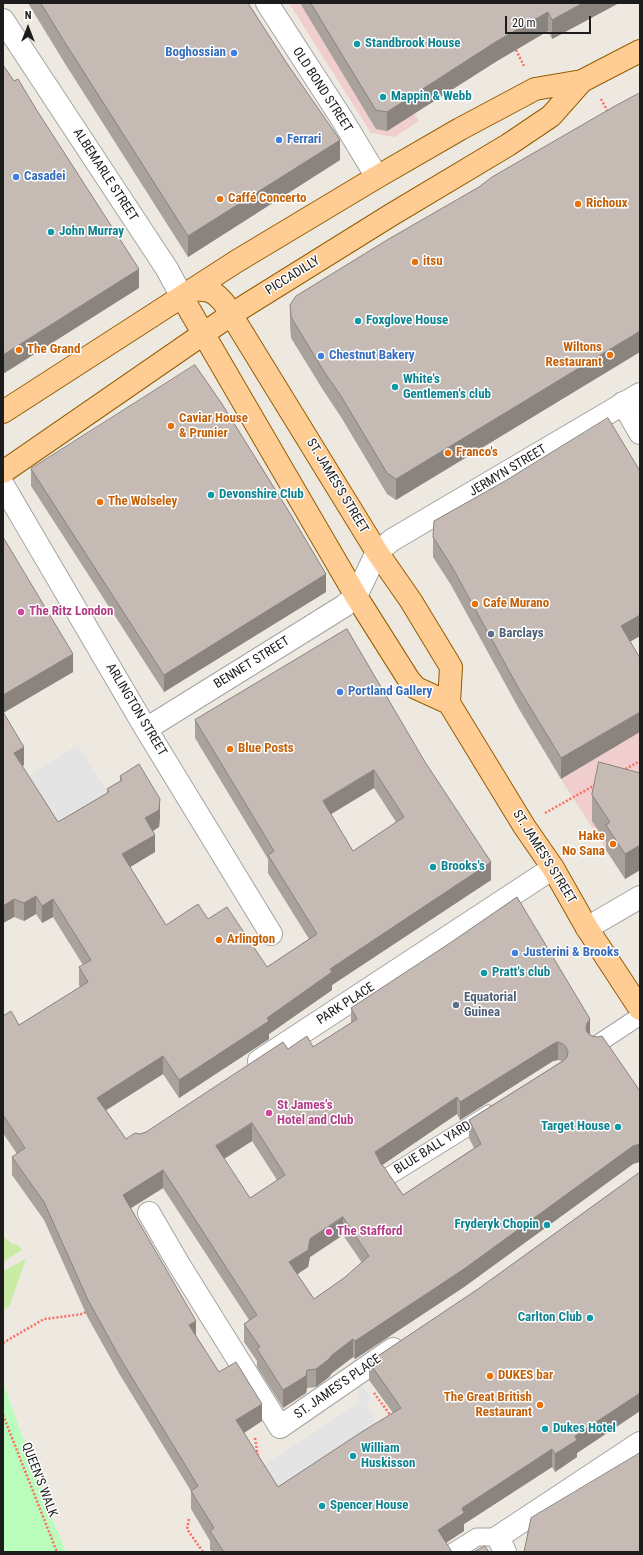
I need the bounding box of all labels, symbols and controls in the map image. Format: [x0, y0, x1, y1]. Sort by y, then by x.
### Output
north arrow [8, 8, 48, 48]
scale bar [507, 8, 593, 34]
text: N [25, 9, 31, 22]
text: 20 m [512, 16, 536, 30]
place label: Standbrook House [365, 36, 461, 52]
marker: Standbrook House [352, 39, 362, 49]
place label: Boghossian [165, 45, 226, 61]
street label: OLD BOND STREET [289, 45, 355, 135]
marker: Boghossian [229, 48, 239, 58]
place label: Mappin & Webb [391, 89, 472, 105]
marker: Mappin & Webb [378, 92, 388, 102]
street label: ALBEMARLE STREET [69, 126, 141, 224]
place label: Ferrari [287, 132, 321, 148]
marker: Ferrari [274, 135, 284, 145]
place label: Casadei [24, 169, 66, 185]
marker: Casadei [11, 172, 21, 182]
place label: Caffé Concerto [228, 191, 306, 207]
marker: Caffé Concerto [215, 194, 225, 204]
place label: Richoux [586, 196, 628, 212]
marker: Richoux [573, 199, 583, 209]
place label: John Murray [59, 224, 124, 240]
marker: John Murray [46, 227, 56, 237]
street label: PICCADILLY [263, 253, 323, 299]
place label: itsu [423, 254, 443, 270]
marker: itsu [410, 257, 420, 267]
place label: Foxglove House [366, 313, 448, 329]
marker: Foxglove House [353, 316, 363, 326]
place label: Wiltons Restaurant [546, 340, 602, 371]
place label: The Grand [27, 342, 80, 358]
marker: The Grand [14, 345, 24, 355]
place label: Chestnut Bakery [329, 348, 415, 364]
marker: Wiltons Restaurant [605, 350, 615, 360]
marker: Chestnut Bakery [316, 351, 326, 361]
place label: White's Gentlemen's club [403, 372, 491, 403]
marker: White's Gentlemen's club [390, 382, 400, 392]
place label: Caviar House & Prunier [179, 411, 248, 442]
marker: Caviar House & Prunier [166, 421, 176, 431]
street label: ST. JAMES'S STREET [303, 436, 371, 536]
street label: JERMYN STREET [467, 442, 549, 500]
place label: Franco's [456, 445, 498, 461]
marker: Franco's [443, 448, 453, 458]
place label: Devonshire Club [219, 487, 304, 503]
marker: Devonshire Club [206, 490, 216, 500]
place label: The Wolseley [108, 494, 177, 510]
marker: The Wolseley [95, 497, 105, 507]
place label: Cafe Murano [483, 596, 549, 612]
marker: Cafe Murano [470, 599, 480, 609]
place label: The Ritz London [29, 604, 113, 620]
marker: The Ritz London [16, 607, 26, 617]
place label: Barclays [499, 626, 544, 642]
marker: Barclays [486, 629, 496, 639]
street label: BENNET STREET [211, 634, 293, 692]
street label: ARLINGTON STREET [102, 661, 170, 759]
place label: Portland Gallery [348, 684, 432, 700]
marker: Portland Gallery [335, 687, 345, 697]
place label: Blue Posts [238, 741, 294, 757]
marker: Blue Posts [225, 744, 235, 754]
street label: ST. JAMES'S STREET [509, 807, 579, 907]
place label: Hake No Sana [562, 829, 605, 860]
marker: Hake No Sana [608, 839, 618, 849]
place label: Brooks's [441, 859, 485, 875]
marker: Brooks's [428, 862, 438, 872]
place label: Arlington [227, 932, 275, 948]
marker: Arlington [214, 935, 224, 945]
place label: Justerini & Brooks [523, 945, 619, 961]
marker: Justerini & Brooks [510, 948, 520, 958]
place label: Pratt's club [492, 965, 550, 981]
marker: Pratt's club [479, 968, 489, 978]
street label: PARK PLACE [314, 980, 378, 1028]
place label: Equatorial Guinea [464, 990, 516, 1021]
marker: Equatorial Guinea [451, 1000, 461, 1010]
place label: St James's Hotel and Club [277, 1098, 353, 1129]
marker: St James's Hotel and Club [264, 1108, 274, 1118]
street label: BLUE BALL YARD [392, 1118, 474, 1178]
place label: Target House [541, 1119, 610, 1135]
marker: Target House [613, 1122, 623, 1132]
place label: Fryderyk Chopin [454, 1217, 539, 1233]
marker: Fryderyk Chopin [542, 1220, 552, 1230]
place label: The Stafford [337, 1224, 402, 1240]
marker: The Stafford [324, 1227, 334, 1237]
place label: Carlton Club [518, 1310, 582, 1326]
marker: Carlton Club [585, 1313, 595, 1323]
street label: ST. JAMES'S PLACE [292, 1351, 384, 1423]
place label: DUKES bar [498, 1368, 553, 1384]
marker: DUKES bar [485, 1371, 495, 1381]
place label: The Great British Restaurant [444, 1390, 532, 1421]
marker: The Great British Restaurant [535, 1400, 545, 1410]
place label: Dukes Hotel [553, 1421, 616, 1437]
marker: Dukes Hotel [540, 1424, 550, 1434]
street label: QUEEN'S WALK [18, 1441, 60, 1519]
place label: William Huskisson [361, 1441, 415, 1472]
marker: William Huskisson [348, 1451, 358, 1461]
place label: Spencer House [330, 1498, 409, 1514]
marker: Spencer House [317, 1501, 327, 1511]

